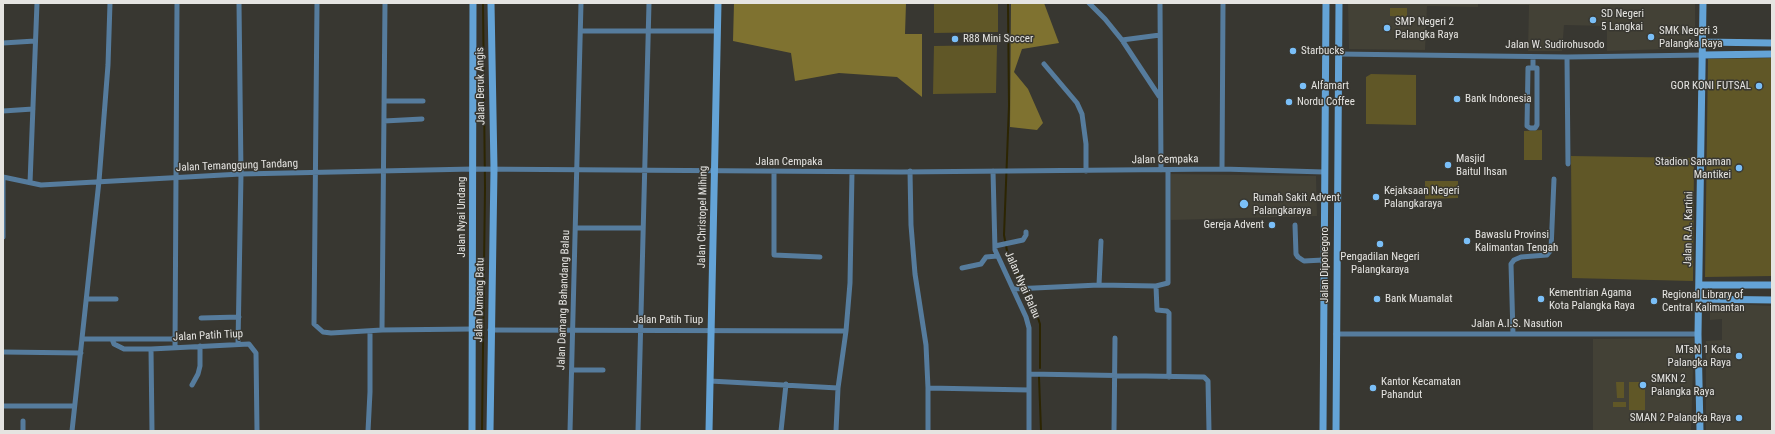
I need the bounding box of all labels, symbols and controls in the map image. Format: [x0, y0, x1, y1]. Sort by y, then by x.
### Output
place label: SD Negeri 5 Langkai [1601, 7, 1644, 33]
place label: SMP Negeri 2 Palangka Raya [1395, 15, 1458, 41]
marker: SD Negeri 5 Langkai [1588, 15, 1598, 25]
marker: SMP Negeri 2 Palangka Raya [1382, 23, 1392, 33]
place label: SMK Negeri 3 Palangka Raya [1659, 24, 1722, 50]
place label: R88 Mini Soccer [963, 32, 1033, 46]
marker: SMK Negeri 3 Palangka Raya [1646, 32, 1656, 42]
marker: R88 Mini Soccer [950, 34, 960, 44]
street label: Jalan W. Sudirohusodo [1505, 38, 1605, 52]
place label: Starbucks [1301, 44, 1344, 58]
marker: Starbucks [1288, 46, 1298, 56]
street label: Jalan Beruk Angis [474, 47, 488, 125]
place label: Alfamart [1311, 79, 1349, 93]
place label: GOR KONI FUTSAL [1671, 79, 1751, 93]
marker: Alfamart [1298, 81, 1308, 91]
marker: GOR KONI FUTSAL [1754, 81, 1764, 91]
place label: Bank Indonesia [1465, 92, 1531, 106]
marker: Bank Indonesia [1452, 94, 1462, 104]
place label: Nordu Coffee [1297, 95, 1355, 109]
marker: Nordu Coffee [1284, 97, 1294, 107]
place label: Masjid Baitul Ihsan [1456, 152, 1507, 178]
street label: Jalan Cempaka [1131, 153, 1199, 167]
street label: Jalan Cempaka [756, 155, 822, 169]
place label: Stadion Sanaman Mantikei [1655, 155, 1731, 181]
street label: Jalan Temanggung Tandang [176, 157, 298, 175]
marker: Masjid Baitul Ihsan [1443, 160, 1453, 170]
marker: Stadion Sanaman Mantikei [1734, 163, 1744, 173]
street label: Jalan Christopel Mihing [696, 166, 710, 268]
street label: Jalan Nyai Undang [455, 177, 469, 257]
place label: Kejaksaan Negeri Palangkaraya [1384, 184, 1460, 210]
place label: Rumah Sakit Advent Palangkaraya [1253, 191, 1340, 217]
street label: Jalan R.A. Kartini [1682, 191, 1696, 267]
marker: Kejaksaan Negeri Palangkaraya [1371, 192, 1381, 202]
marker: Rumah Sakit Advent Palangkaraya [1238, 198, 1250, 210]
place label: Gereja Advent [1204, 218, 1264, 232]
marker: Gereja Advent [1267, 220, 1277, 230]
street label: Jalan Diponegoro [1318, 227, 1332, 303]
place label: Bawaslu Provinsi Kalimantan Tengah [1475, 228, 1558, 254]
street label: Jalan Damang Bahandang Balau [555, 230, 573, 370]
marker: Bawaslu Provinsi Kalimantan Tengah [1462, 236, 1472, 246]
marker: Pengadilan Negeri Palangkaraya [1375, 239, 1385, 249]
street label: Jalan Nyai Balau [1001, 249, 1043, 321]
place label: Pengadilan Negeri Palangkaraya [1340, 250, 1420, 276]
street label: Jalan Dumang Batu [473, 258, 487, 342]
place label: Kementrian Agama Kota Palangka Raya [1549, 286, 1635, 312]
place label: Regional Library of Central Kalimantan [1662, 288, 1744, 314]
place label: Bank Muamalat [1385, 292, 1453, 306]
marker: Bank Muamalat [1372, 294, 1382, 304]
marker: Kementrian Agama Kota Palangka Raya [1536, 294, 1546, 304]
marker: Regional Library of Central Kalimantan [1649, 296, 1659, 306]
street label: Jalan Patih Tiup [633, 313, 703, 327]
street label: Jalan A.I.S. Nasution [1471, 317, 1563, 331]
street label: Jalan Patih Tiup [173, 328, 243, 344]
place label: MTsN 1 Kota Palangka Raya [1668, 343, 1731, 369]
marker: MTsN 1 Kota Palangka Raya [1734, 351, 1744, 361]
place label: SMKN 2 Palangka Raya [1651, 372, 1714, 398]
place label: Kantor Kecamatan Pahandut [1381, 375, 1461, 401]
marker: SMKN 2 Palangka Raya [1638, 380, 1648, 390]
marker: Kantor Kecamatan Pahandut [1368, 383, 1378, 393]
place label: SMAN 2 Palangka Raya [1630, 411, 1731, 425]
marker: SMAN 2 Palangka Raya [1734, 413, 1744, 423]

